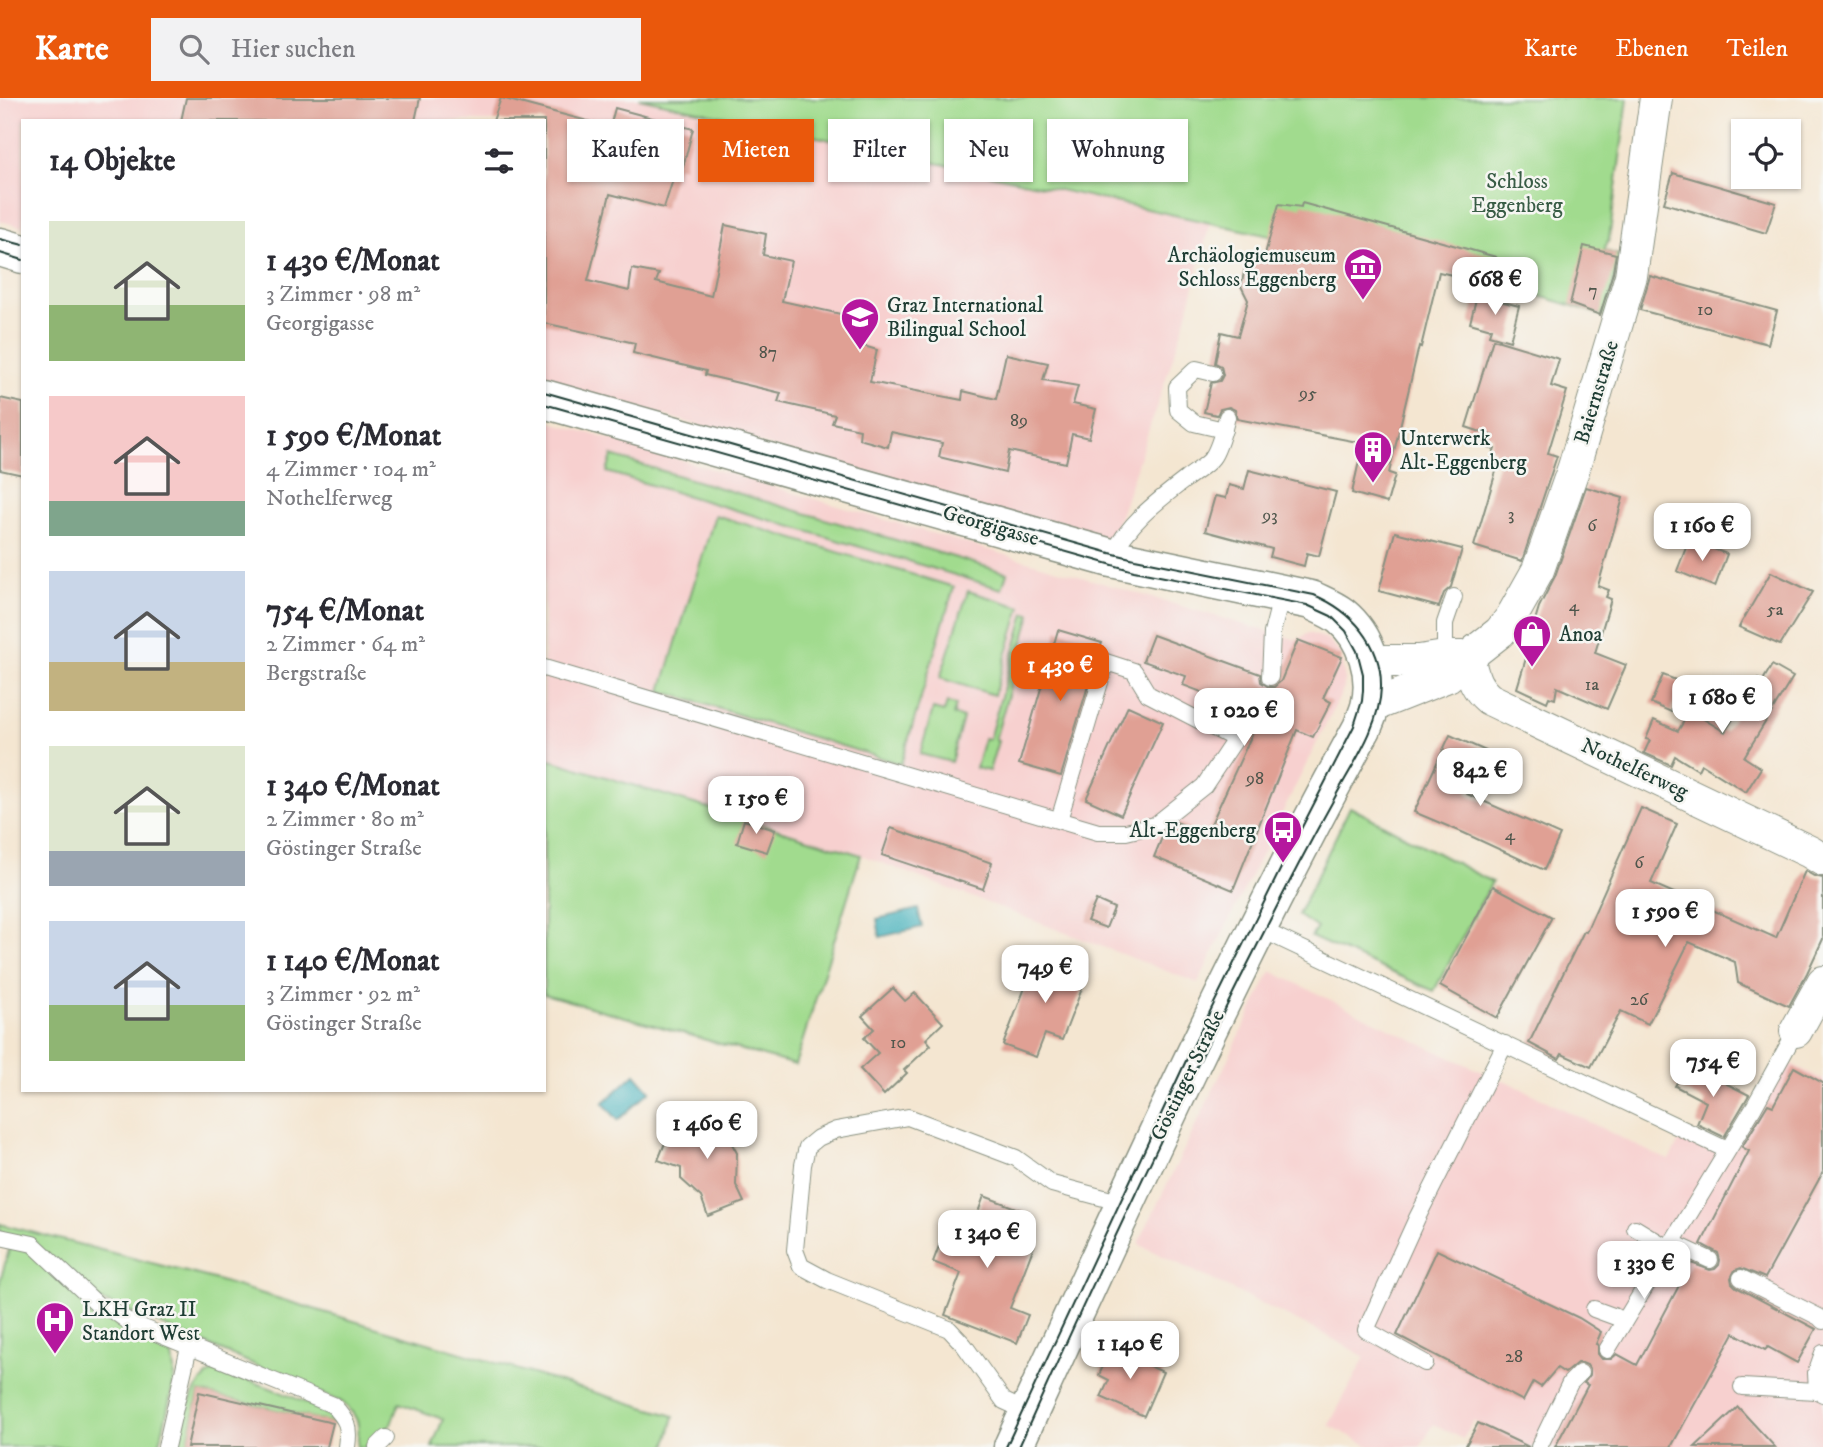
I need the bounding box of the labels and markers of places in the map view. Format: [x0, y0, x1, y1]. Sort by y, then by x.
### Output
place label: Archäologiemuseum Schloss Eggenberg [1168, 243, 1337, 293]
museum icon: Archäologiemuseum Schloss Eggenberg [1342, 246, 1384, 301]
pin: 668 € [1446, 258, 1544, 317]
place label: Graz International Bilingual School [887, 293, 1044, 343]
school or university icon: Graz International Bilingual School [839, 296, 881, 351]
place label: Unterwerk Alt-Eggenberg [1400, 426, 1527, 476]
building icon: Unterwerk Alt-Eggenberg [1352, 429, 1394, 484]
pin: 1 160 € [1637, 504, 1767, 563]
shop icon: Anoa [1511, 613, 1553, 668]
place label: Anoa [1559, 622, 1602, 648]
pin: 1 430 € [995, 644, 1125, 703]
pin: 1 680 € [1657, 676, 1787, 735]
pin: 1 020 € [1179, 688, 1309, 748]
pin: 842 € [1431, 748, 1529, 808]
pin: 1 150 € [691, 776, 821, 836]
bus stop icon: Alt-Eggenberg [1262, 809, 1304, 864]
place label: Alt-Eggenberg [1130, 818, 1257, 844]
pin: 1 590 € [1600, 890, 1730, 949]
pin: 749 € [996, 946, 1094, 1005]
pin: 754 € [1664, 1040, 1762, 1099]
pin: 1 460 € [642, 1102, 772, 1161]
pin: 1 340 € [922, 1210, 1052, 1270]
pin: 1 330 € [1579, 1242, 1709, 1301]
place label: LKH Graz II Standort West [82, 1297, 200, 1347]
hospital icon: LKH Graz II Standort West [34, 1300, 76, 1355]
pin: 1 140 € [1065, 1322, 1195, 1381]

